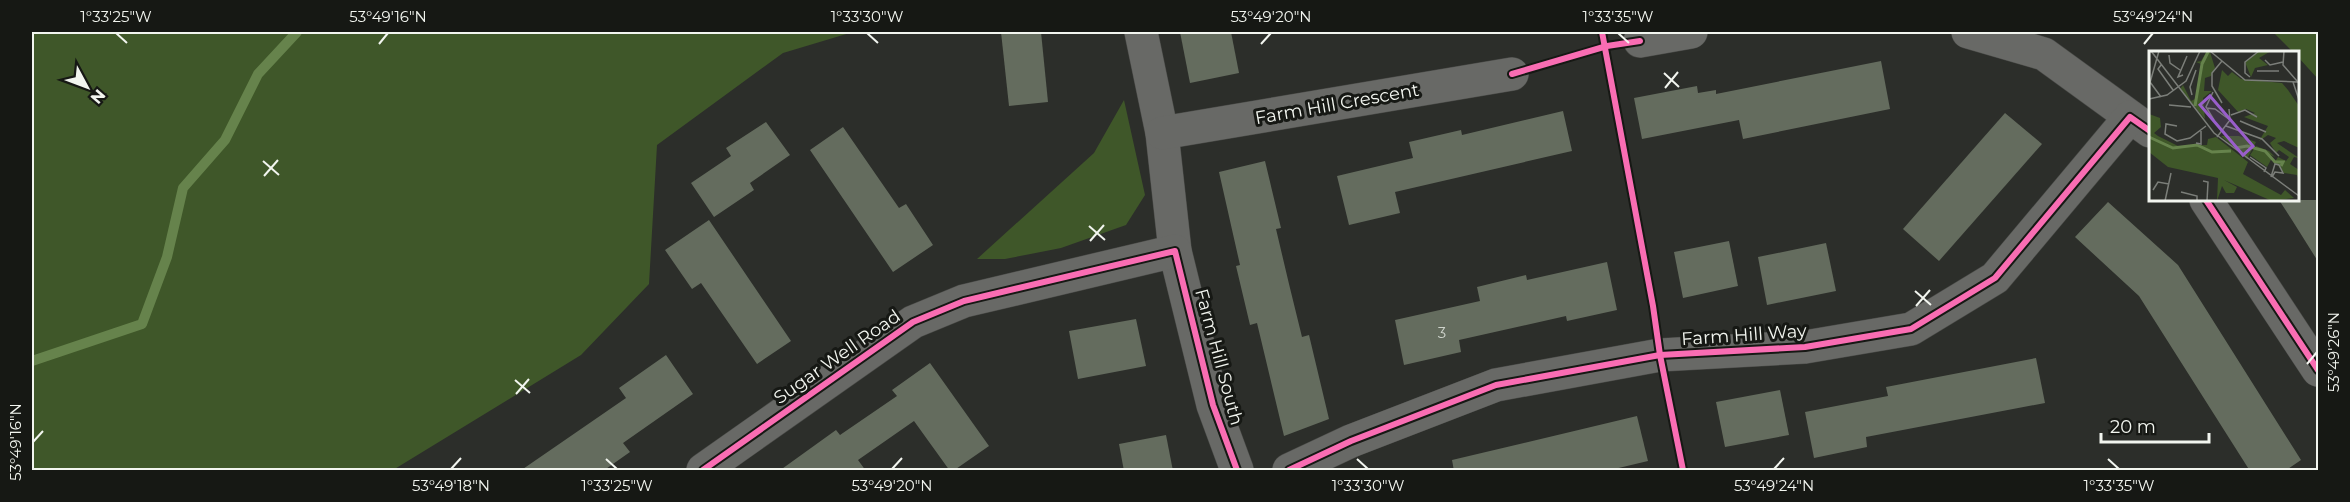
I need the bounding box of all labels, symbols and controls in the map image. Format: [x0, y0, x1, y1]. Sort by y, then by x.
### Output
text: 1°33'25"W [80, 7, 152, 26]
text: 53°49'16"N [349, 7, 427, 26]
text: 1°33'30"W [831, 7, 904, 26]
text: 53°49'20"N [1230, 7, 1312, 26]
text: 1°33'35"W [1583, 7, 1654, 26]
text: 53°49'24"N [2113, 7, 2193, 26]
inset map [2149, 51, 2299, 201]
north arrow [57, 57, 117, 117]
street label: Farm Hill Crescent [1253, 79, 1421, 129]
text: N [87, 85, 109, 108]
street label: Farm Hill South [1190, 286, 1248, 428]
street label: Sugar Well Road [769, 305, 905, 409]
text: 53°49'26"N [2324, 312, 2343, 392]
street label: Farm Hill Way [1681, 320, 1808, 350]
house number: 3 [1438, 323, 1446, 342]
text: 53°49'16"N [6, 403, 25, 481]
scale bar [2101, 406, 2209, 444]
text: 20 m [2110, 416, 2156, 438]
text: 53°49'18"N [412, 476, 490, 495]
text: 1°33'25"W [581, 476, 653, 495]
text: 53°49'20"N [851, 476, 933, 495]
text: 1°33'30"W [1332, 476, 1405, 495]
text: 53°49'24"N [1734, 476, 1814, 495]
text: 1°33'35"W [2084, 476, 2155, 495]

